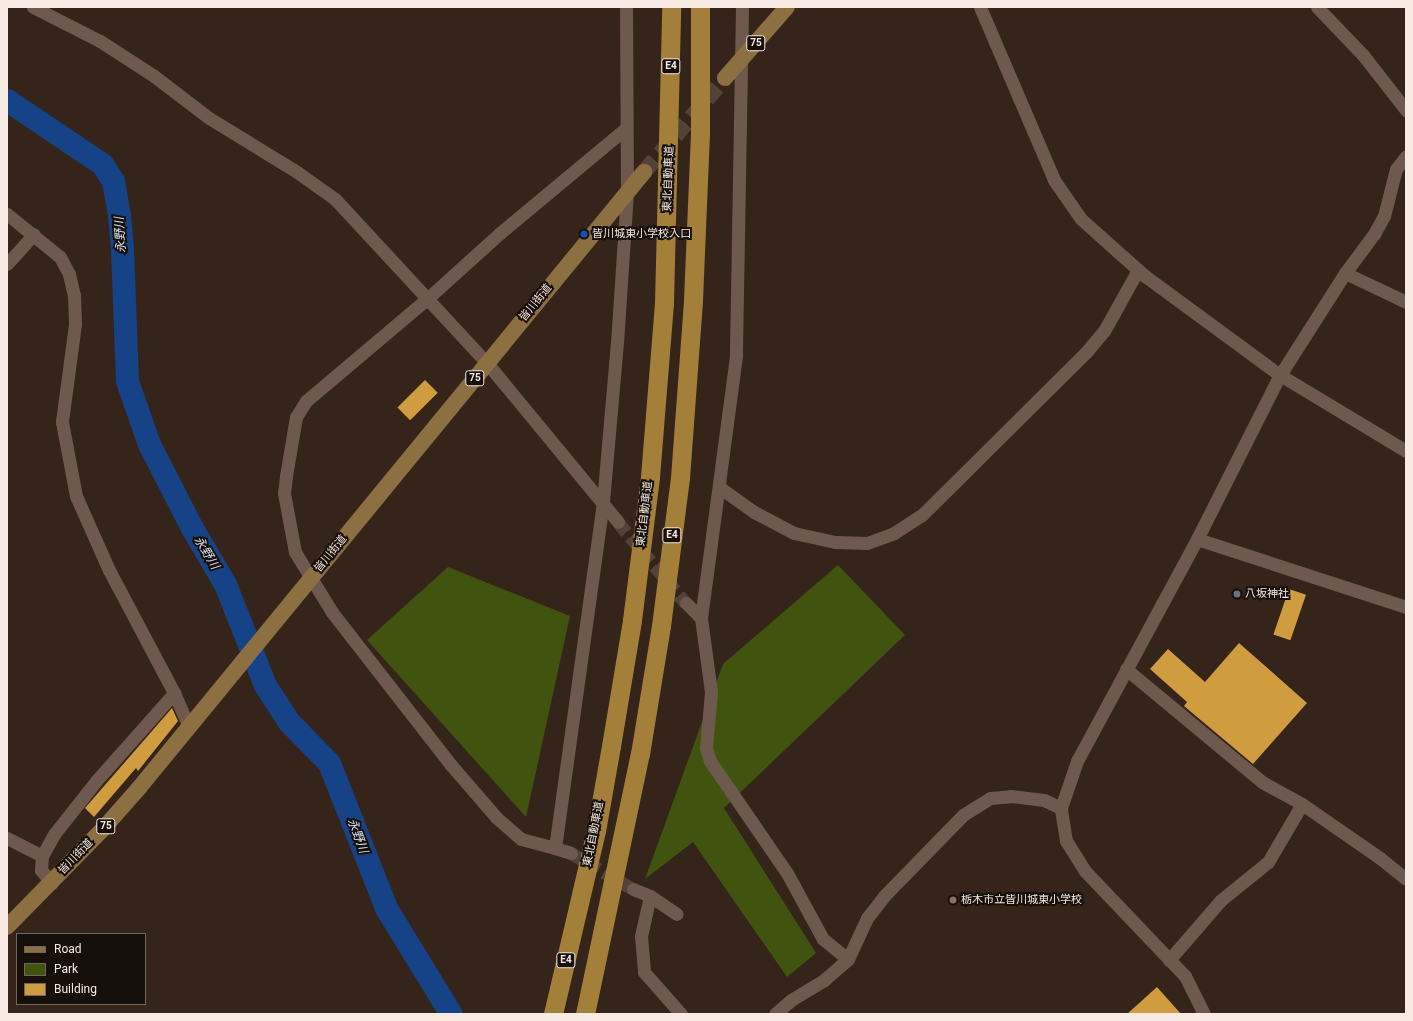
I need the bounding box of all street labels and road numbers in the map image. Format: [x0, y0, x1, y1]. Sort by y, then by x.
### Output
road number: 75 [746, 35, 766, 51]
road number: E4 [661, 58, 681, 74]
street label: 東北自動車道 [661, 146, 677, 212]
street label: 皆川街道 [517, 282, 555, 324]
road number: 75 [465, 370, 485, 386]
street label: 東北自動車道 [634, 480, 656, 548]
road number: E4 [662, 527, 682, 543]
street label: 皆川街道 [312, 533, 350, 575]
street label: 東北自動車道 [581, 800, 607, 868]
road number: 75 [96, 818, 116, 834]
street label: 皆川街道 [56, 837, 96, 877]
road number: E4 [556, 952, 576, 968]

